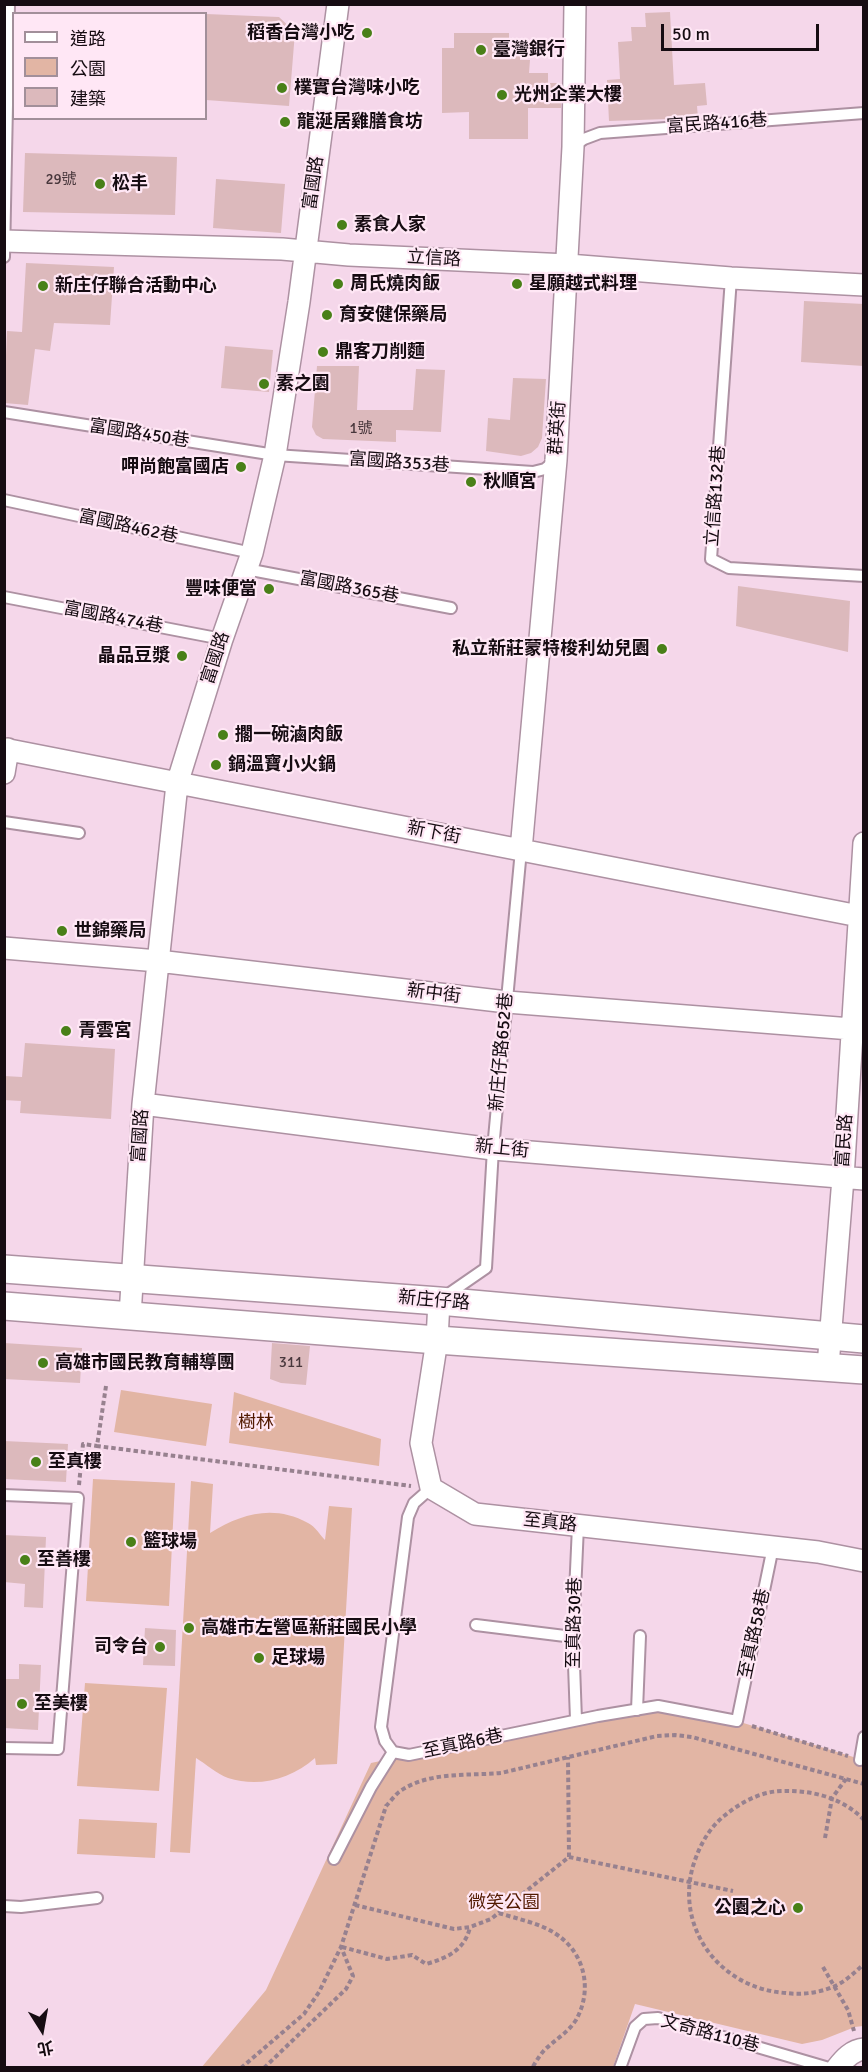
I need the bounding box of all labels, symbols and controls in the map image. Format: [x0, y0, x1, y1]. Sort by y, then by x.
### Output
legend [12, 12, 207, 120]
scale bar [664, 12, 822, 50]
place label: 稻香台灣小吃 [247, 22, 355, 44]
text: 50 m [672, 23, 710, 45]
marker: 稻香台灣小吃 [360, 26, 374, 40]
text: 道路 [70, 28, 106, 50]
place label: 臺灣銀行 [493, 39, 565, 61]
marker: 臺灣銀行 [474, 43, 488, 57]
text: 公園 [70, 58, 106, 80]
place label: 樸實台灣味小吃 [294, 77, 420, 99]
marker: 樸實台灣味小吃 [275, 81, 289, 95]
place label: 光州企業大樓 [514, 84, 622, 106]
text: 建築 [70, 88, 106, 110]
marker: 光州企業大樓 [495, 88, 509, 102]
street label: 富民路416巷 [666, 110, 768, 138]
place label: 龍涎居雞膳食坊 [297, 111, 423, 133]
marker: 龍涎居雞膳食坊 [278, 115, 292, 129]
street label: 富國路 [300, 155, 328, 211]
house number: 29號 [45, 171, 77, 189]
place label: 松丰 [112, 173, 148, 195]
marker: 松丰 [93, 177, 107, 191]
place label: 素食人家 [354, 214, 426, 236]
marker: 素食人家 [335, 218, 349, 232]
street label: 立信路 [406, 247, 462, 271]
place label: 周氏燒肉飯 [350, 273, 440, 295]
place label: 星願越式料理 [529, 273, 637, 295]
place label: 新庄仔聯合活動中心 [55, 275, 217, 297]
marker: 周氏燒肉飯 [331, 277, 345, 291]
marker: 星願越式料理 [510, 277, 524, 291]
marker: 新庄仔聯合活動中心 [36, 279, 50, 293]
place label: 育安健保藥局 [339, 304, 447, 326]
marker: 育安健保藥局 [320, 308, 334, 322]
place label: 鼎客刀削麵 [335, 341, 425, 363]
marker: 鼎客刀削麵 [316, 345, 330, 359]
place label: 素之園 [276, 373, 330, 395]
marker: 素之園 [257, 377, 271, 391]
street label: 群英街 [545, 400, 571, 456]
street label: 富國路450巷 [87, 415, 191, 453]
house number: 1號 [349, 420, 373, 438]
street label: 立信路132巷 [702, 445, 730, 547]
street label: 富國路353巷 [348, 449, 450, 477]
place label: 呷尚飽富國店 [121, 456, 229, 478]
marker: 呷尚飽富國店 [234, 460, 248, 474]
place label: 秋順宮 [483, 471, 537, 493]
marker: 秋順宮 [464, 475, 478, 489]
street label: 富國路462巷 [76, 506, 180, 548]
street label: 富國路365巷 [297, 568, 401, 608]
place label: 豐味便當 [185, 578, 257, 600]
marker: 豐味便當 [262, 582, 276, 596]
street label: 富國路474巷 [61, 598, 165, 638]
street label: 富國路 [197, 629, 235, 687]
place label: 私立新莊蒙特梭利幼兒園 [452, 638, 650, 660]
marker: 私立新莊蒙特梭利幼兒園 [655, 642, 669, 656]
place label: 晶品豆漿 [98, 645, 170, 667]
marker: 晶品豆漿 [175, 649, 189, 663]
place label: 擱一碗滷肉飯 [235, 724, 343, 746]
marker: 擱一碗滷肉飯 [216, 728, 230, 742]
place label: 鍋溫寶小火鍋 [228, 754, 336, 776]
marker: 鍋溫寶小火鍋 [209, 758, 223, 772]
street label: 新下街 [405, 817, 463, 849]
place label: 世錦藥局 [74, 920, 146, 942]
marker: 世錦藥局 [55, 924, 69, 938]
street label: 新中街 [406, 980, 462, 1008]
street label: 新庄仔路652巷 [486, 992, 518, 1112]
place label: 青雲宮 [78, 1020, 132, 1042]
marker: 青雲宮 [59, 1024, 73, 1038]
street label: 富國路 [128, 1108, 154, 1164]
street label: 富民路 [832, 1113, 858, 1169]
street label: 新上街 [474, 1135, 530, 1163]
street label: 新庄仔路 [397, 1287, 471, 1315]
place label: 高雄市國民教育輔導團 [55, 1352, 235, 1374]
house number: 311 [279, 1354, 303, 1372]
marker: 高雄市國民教育輔導團 [36, 1356, 50, 1370]
park label: 樹林 [238, 1412, 274, 1434]
place label: 至真樓 [48, 1451, 102, 1473]
marker: 至真樓 [29, 1455, 43, 1469]
street label: 至真路 [522, 1509, 578, 1537]
place label: 籃球場 [143, 1531, 197, 1553]
marker: 籃球場 [124, 1535, 138, 1549]
place label: 至善樓 [37, 1549, 91, 1571]
marker: 至善樓 [18, 1553, 32, 1567]
street label: 至真路30巷 [563, 1577, 587, 1669]
street label: 至真路58巷 [735, 1587, 775, 1681]
place label: 高雄市左營區新莊國民小學 [201, 1617, 417, 1639]
marker: 高雄市左營區新莊國民小學 [182, 1621, 196, 1635]
place label: 司令台 [94, 1636, 148, 1658]
marker: 司令台 [153, 1640, 167, 1654]
place label: 足球場 [271, 1647, 325, 1669]
marker: 足球場 [252, 1651, 266, 1665]
place label: 至美樓 [34, 1693, 88, 1715]
marker: 至美樓 [15, 1697, 29, 1711]
street label: 至真路6巷 [421, 1725, 505, 1763]
park label: 微笑公園 [468, 1892, 540, 1914]
place label: 公園之心 [714, 1897, 786, 1919]
marker: 公園之心 [791, 1901, 805, 1915]
north arrow [12, 2000, 72, 2060]
street label: 文奇路110巷 [658, 2010, 762, 2058]
text: 北 [36, 2036, 55, 2059]

